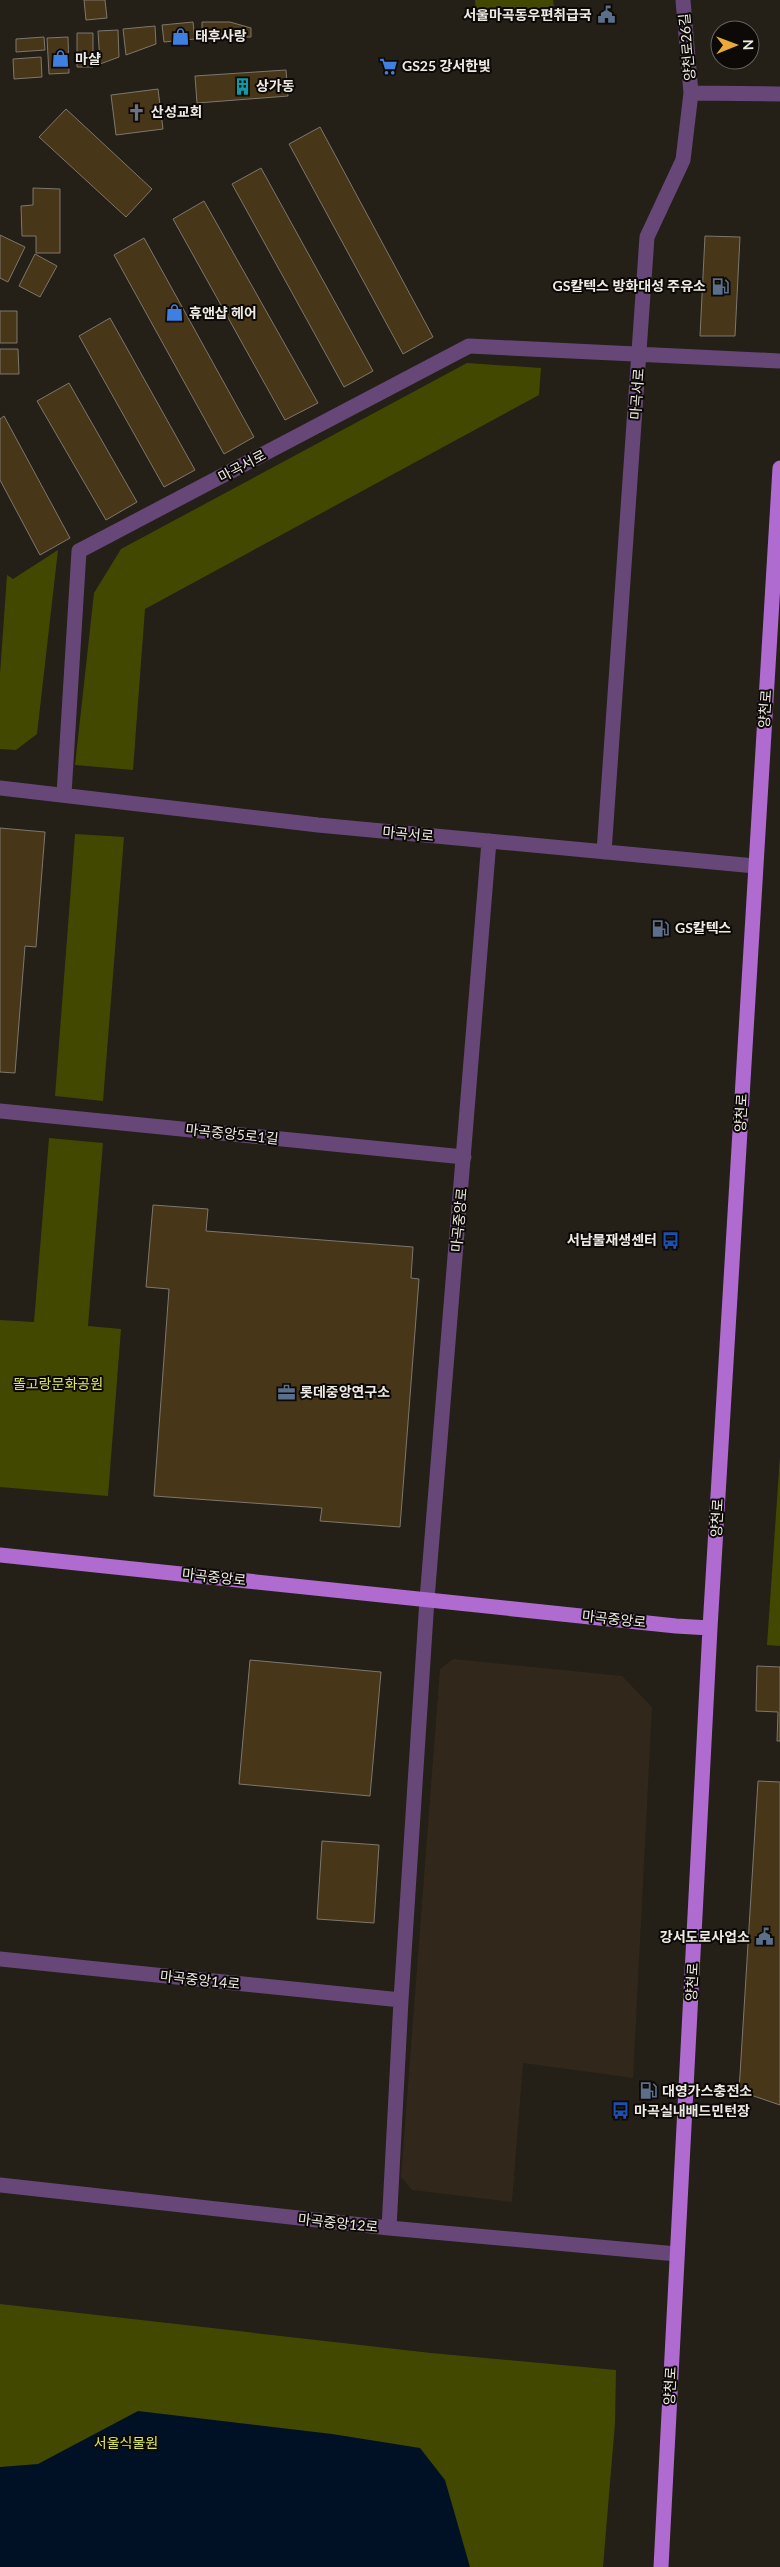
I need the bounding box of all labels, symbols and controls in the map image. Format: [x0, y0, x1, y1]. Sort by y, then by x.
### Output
public building icon: 서울마곡동우편취급국 [596, 5, 616, 25]
place label: 서울마곡동우편취급국 [463, 6, 592, 23]
street label: 양천로26길 [675, 13, 698, 82]
north arrow [710, 20, 760, 70]
shop icon: 태후사랑 [171, 26, 191, 46]
place label: 태후사랑 [195, 27, 247, 44]
text: N [740, 39, 757, 50]
shop icon: 마샬 [51, 49, 71, 69]
place label: 마샬 [75, 50, 101, 67]
supermarket icon: GS25 강서한빛 [378, 56, 398, 76]
place label: GS25 강서한빛 [402, 57, 491, 74]
building icon: 상가동 [232, 76, 252, 96]
place label: 상가동 [256, 77, 295, 94]
church icon: 산성교회 [127, 102, 147, 122]
place label: 산성교회 [151, 103, 203, 120]
fuel station icon: GS칼텍스 방화대성 주유소 [710, 276, 730, 296]
place label: GS칼텍스 방화대성 주유소 [553, 277, 706, 294]
shop icon: 휴앤샵 헤어 [165, 303, 185, 323]
place label: 휴앤샵 헤어 [189, 304, 257, 321]
street label: 마곡서로 [626, 368, 647, 420]
street label: 마곡서로 [215, 446, 269, 485]
street label: 양천로 [755, 689, 774, 729]
street label: 마곡서로 [382, 823, 435, 844]
fuel station icon: GS칼텍스 [651, 918, 671, 938]
place label: GS칼텍스 [675, 919, 732, 936]
street label: 양천로 [731, 1093, 750, 1133]
street label: 마곡중앙5로1길 [185, 1120, 279, 1147]
street label: 마곡중앙로 [447, 1187, 470, 1253]
bus stop icon: 서남물재생센터 [661, 1230, 681, 1250]
place label: 서남물재생센터 [567, 1231, 657, 1248]
park label: 똘고랑문화공원 [13, 1375, 103, 1392]
office icon: 롯데중앙연구소 [276, 1382, 296, 1402]
place label: 롯데중앙연구소 [300, 1383, 390, 1400]
street label: 양천로 [707, 1498, 726, 1538]
street label: 마곡중앙로 [181, 1565, 247, 1588]
street label: 마곡중앙로 [581, 1607, 647, 1630]
public building icon: 강서도로사업소 [754, 1927, 774, 1947]
place label: 강서도로사업소 [660, 1928, 750, 1945]
street label: 양천로 [682, 1962, 701, 2002]
street label: 마곡중앙14로 [159, 1967, 241, 1992]
fuel station icon: 대영가스충전소 [638, 2081, 658, 2101]
place label: 대영가스충전소 [662, 2082, 752, 2099]
bus stop icon: 마곡실내배드민턴장 [610, 2101, 630, 2121]
place label: 마곡실내배드민턴장 [634, 2102, 750, 2119]
street label: 마곡중앙12로 [297, 2210, 379, 2235]
street label: 양천로 [660, 2366, 679, 2406]
park label: 서울식물원 [94, 2434, 158, 2451]

